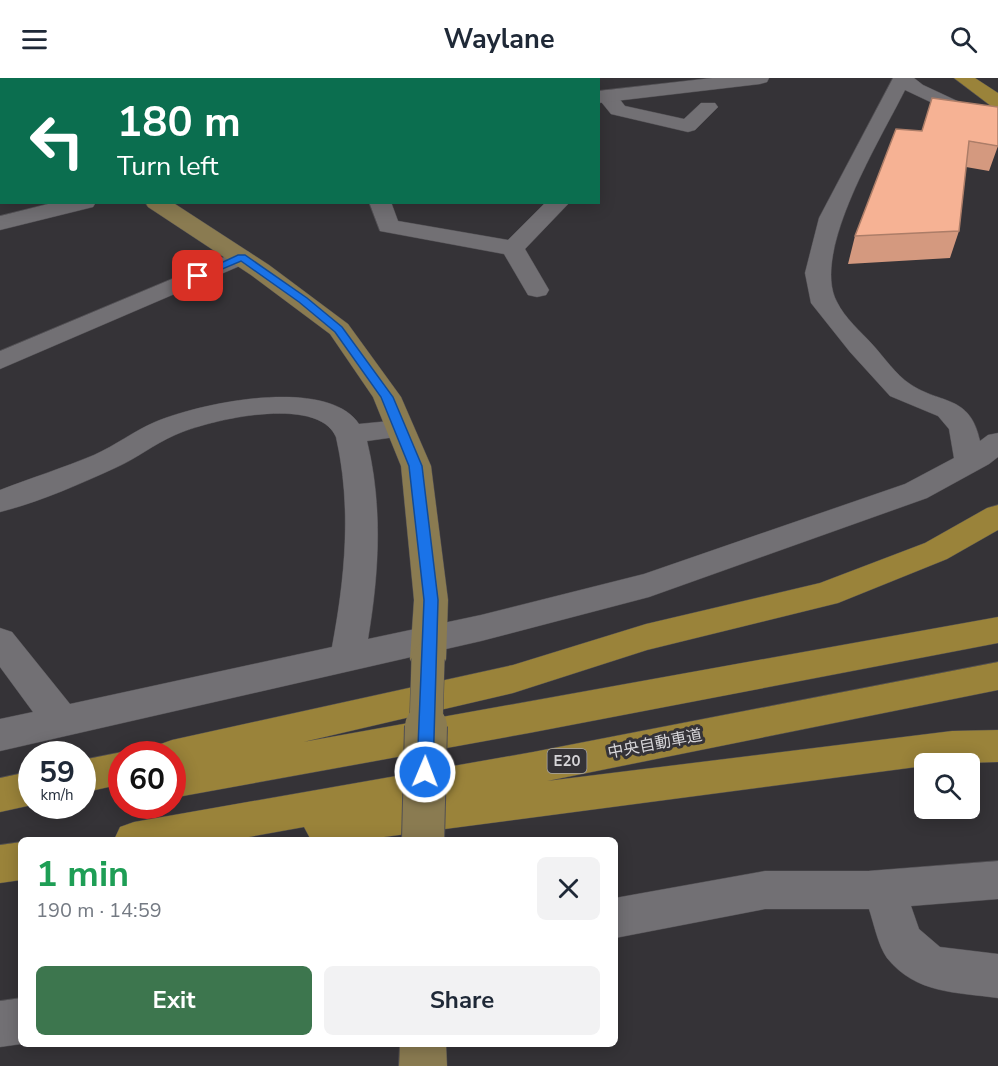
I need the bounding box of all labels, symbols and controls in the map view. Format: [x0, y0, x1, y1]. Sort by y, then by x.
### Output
text: Waylane [443, 21, 555, 58]
icon: menu [18, 23, 51, 56]
icon: search [947, 23, 980, 56]
text: 180 m [117, 94, 241, 151]
icon: left [18, 102, 96, 180]
text: Turn left [117, 148, 218, 185]
pin [172, 250, 223, 301]
icon: arrive [181, 259, 214, 292]
street label: 中央自動車道 [606, 724, 704, 764]
position arrow [393, 740, 457, 804]
speed limit sign: 60 [108, 741, 186, 819]
road number: E20 [548, 749, 586, 773]
text: 59 [39, 752, 75, 793]
map controls [914, 753, 980, 819]
button: search [914, 753, 980, 819]
text: km/h [40, 785, 74, 805]
text: 1 min [36, 850, 129, 899]
button: close [537, 857, 600, 920]
text: 190 m · 14:59 [36, 897, 162, 924]
button: Exit [36, 966, 312, 1035]
button: Share [324, 966, 600, 1035]

